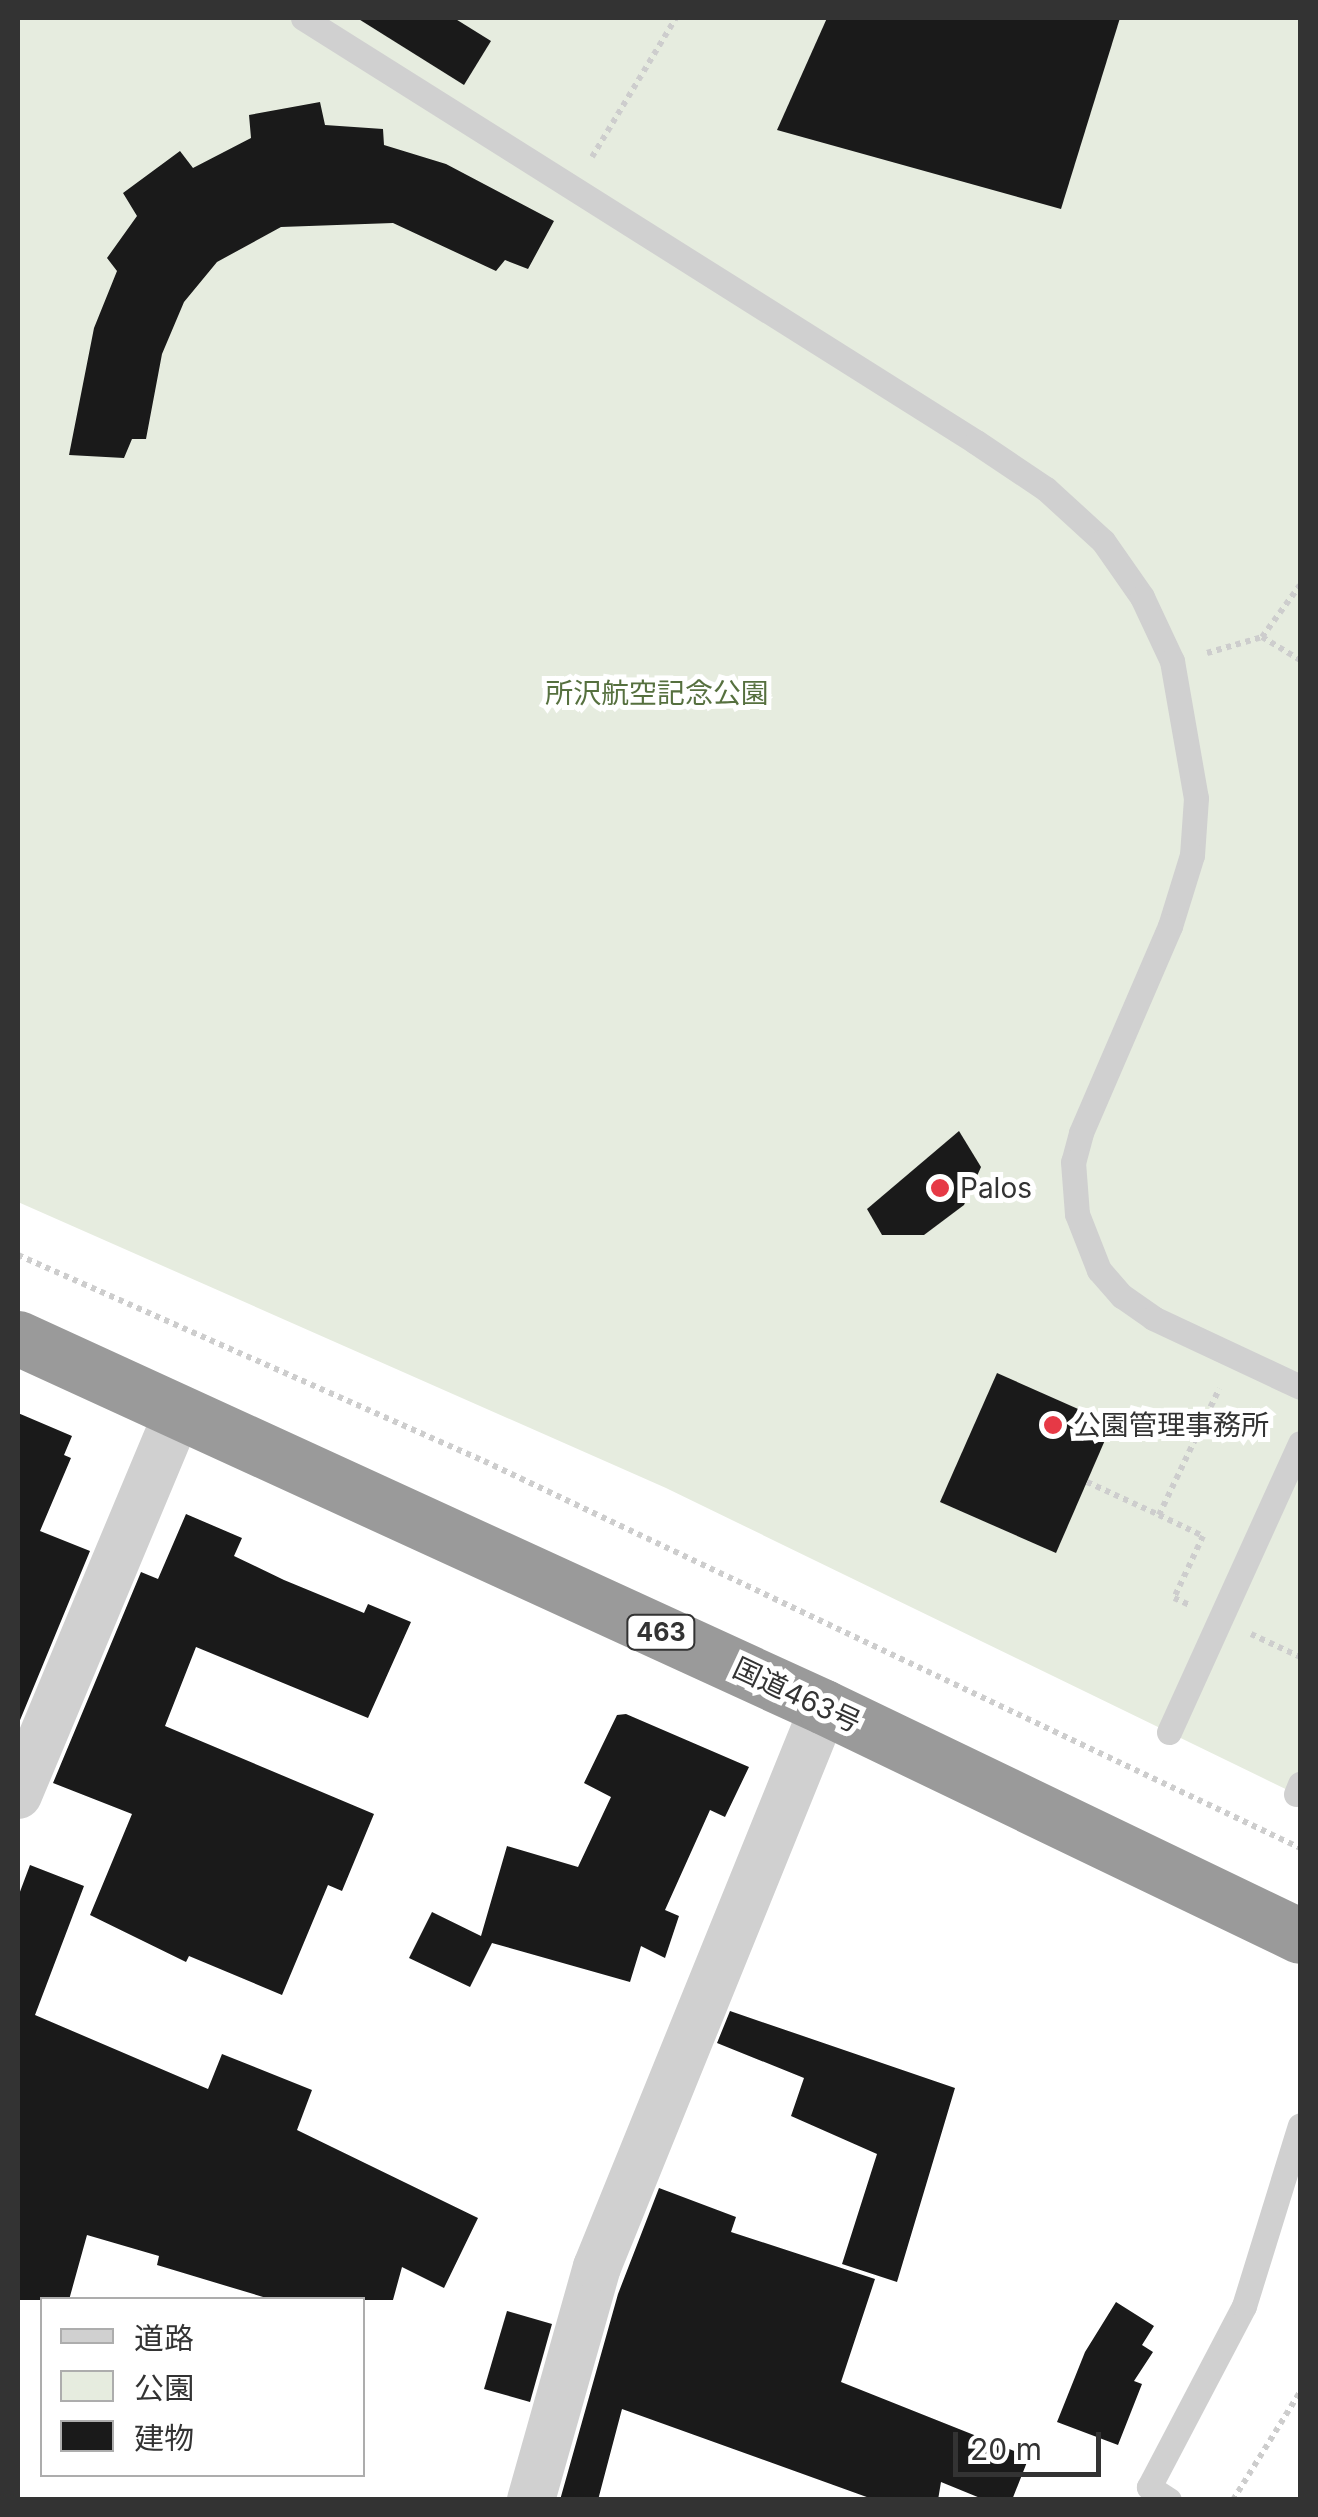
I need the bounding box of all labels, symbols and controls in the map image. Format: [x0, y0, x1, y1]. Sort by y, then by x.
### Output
park label: 所沢航空記念公園 [545, 676, 769, 710]
place label: Palos [960, 1171, 1032, 1205]
marker: Palos [929, 1177, 951, 1199]
place label: 公園管理事務所 [1073, 1408, 1269, 1442]
marker: 公園管理事務所 [1042, 1414, 1064, 1436]
road number: 463 [626, 1612, 696, 1652]
street label: 国道463号 [728, 1651, 866, 1739]
legend [40, 2297, 365, 2477]
text: 道路 [134, 2320, 194, 2356]
text: 公園 [134, 2370, 194, 2406]
scale bar [958, 2412, 1106, 2474]
text: 建物 [134, 2420, 194, 2456]
text: 20 m [970, 2431, 1042, 2467]

